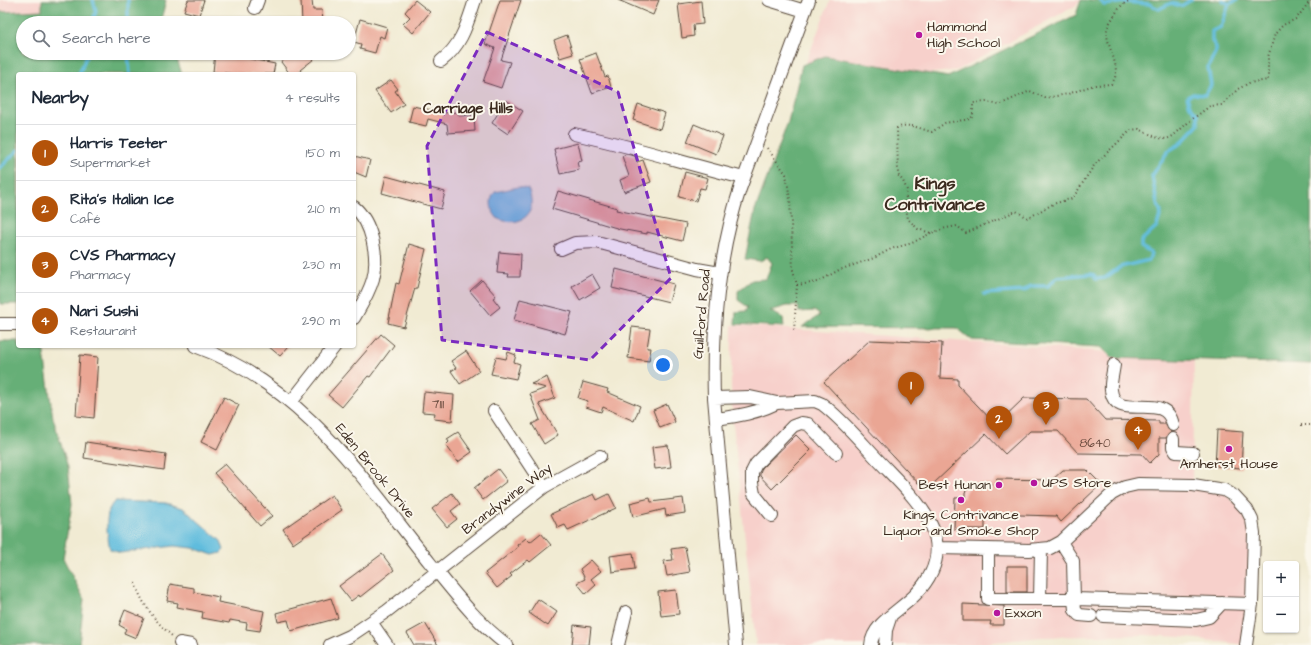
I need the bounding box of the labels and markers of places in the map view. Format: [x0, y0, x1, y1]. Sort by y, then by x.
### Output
place label: Hammond High School [927, 17, 1000, 53]
marker: Hammond High School [914, 30, 924, 40]
pin: 1 [898, 372, 924, 405]
pin: 3 [1033, 392, 1059, 425]
pin: 2 [986, 406, 1012, 439]
pin: 4 [1125, 417, 1151, 450]
marker: Amherst House [1224, 444, 1234, 454]
place label: Amherst House [1180, 454, 1279, 474]
place label: UPS Store [1042, 473, 1112, 493]
place label: Best Hunan [918, 475, 991, 495]
marker: UPS Store [1029, 478, 1039, 488]
marker: Best Hunan [994, 480, 1004, 490]
marker: Kings Contrivance Liquor and Smoke Shop [956, 495, 966, 505]
place label: Kings Contrivance Liquor and Smoke Shop [883, 505, 1039, 541]
place label: Exxon [1005, 603, 1041, 623]
marker: Exxon [992, 608, 1002, 618]

